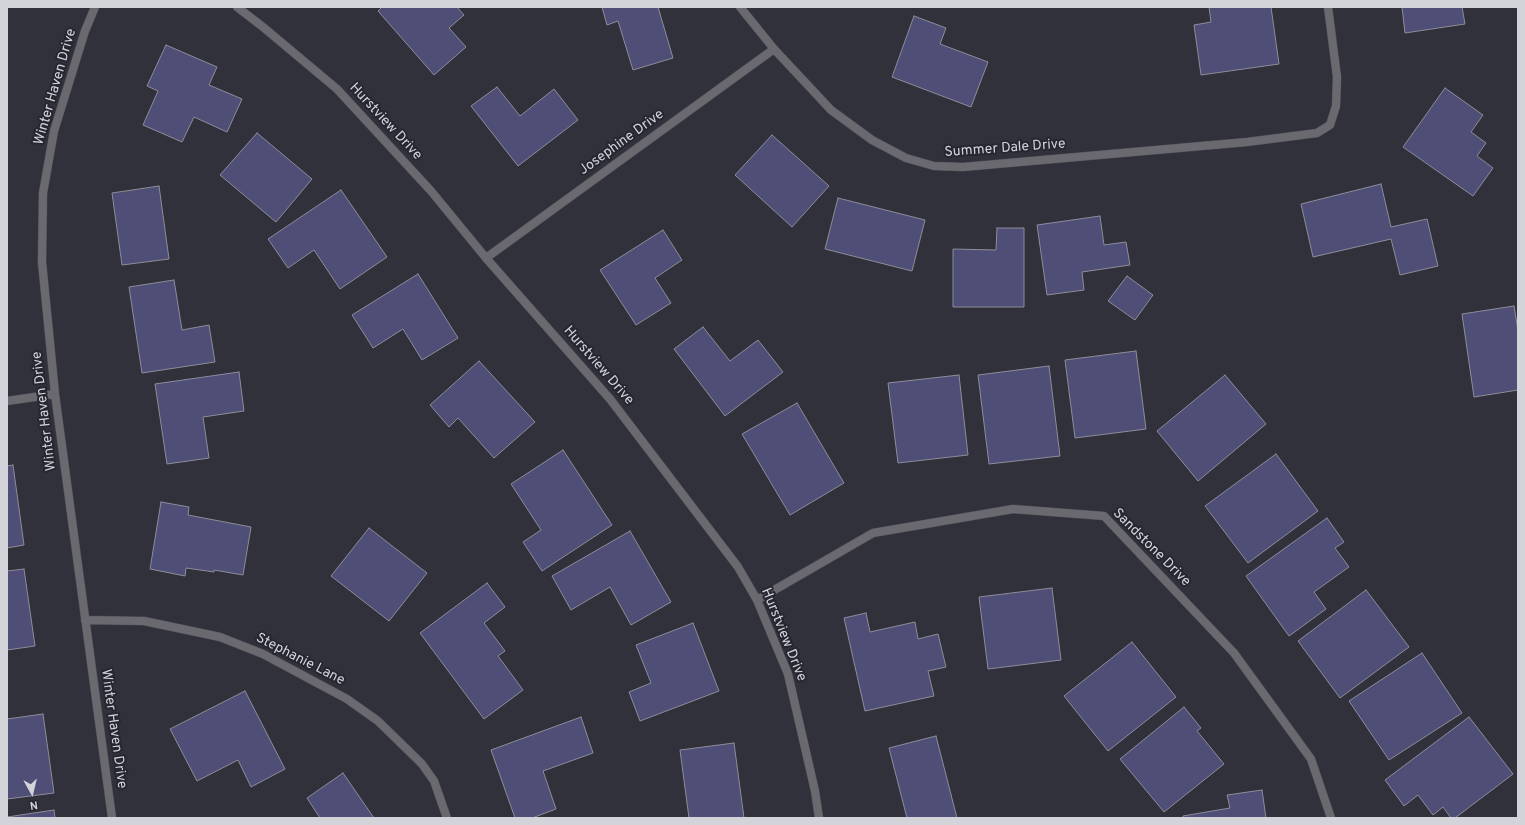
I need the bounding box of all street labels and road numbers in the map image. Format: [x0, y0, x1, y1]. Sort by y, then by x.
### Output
street label: Winter Haven Drive [31, 27, 81, 147]
street label: Hurstview Drive [345, 80, 425, 164]
street label: Josephine Drive [576, 107, 668, 179]
street label: Summer Dale Drive [944, 136, 1066, 162]
street label: Hurstview Drive [559, 323, 637, 409]
street label: Winter Haven Drive [29, 350, 61, 472]
street label: Sandstone Drive [1109, 506, 1193, 590]
street label: Hurstview Drive [757, 586, 809, 684]
street label: Stephanie Lane [253, 630, 347, 690]
street label: Winter Haven Drive [96, 668, 130, 790]

